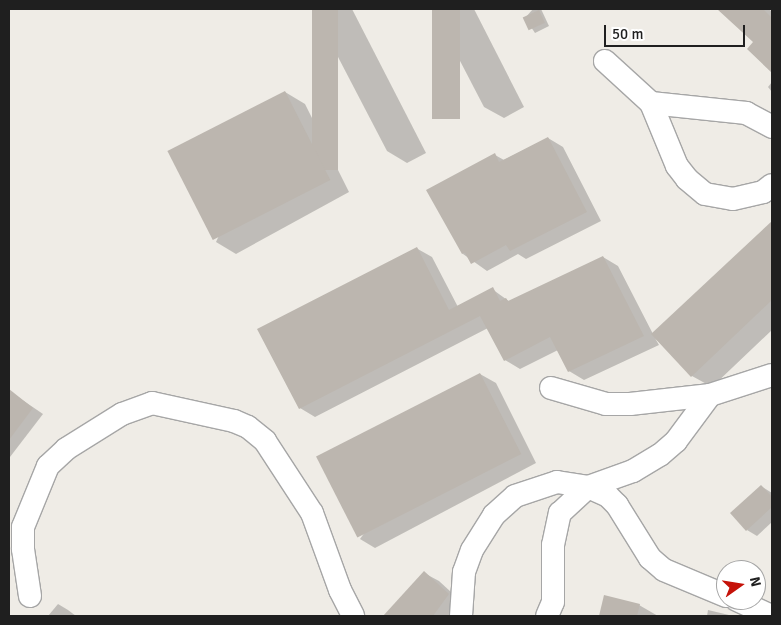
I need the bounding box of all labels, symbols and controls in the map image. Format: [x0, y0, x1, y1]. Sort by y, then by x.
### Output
scale bar [606, 15, 747, 47]
text: 50 m [612, 25, 643, 43]
north arrow [716, 560, 766, 610]
text: N [746, 575, 765, 588]

